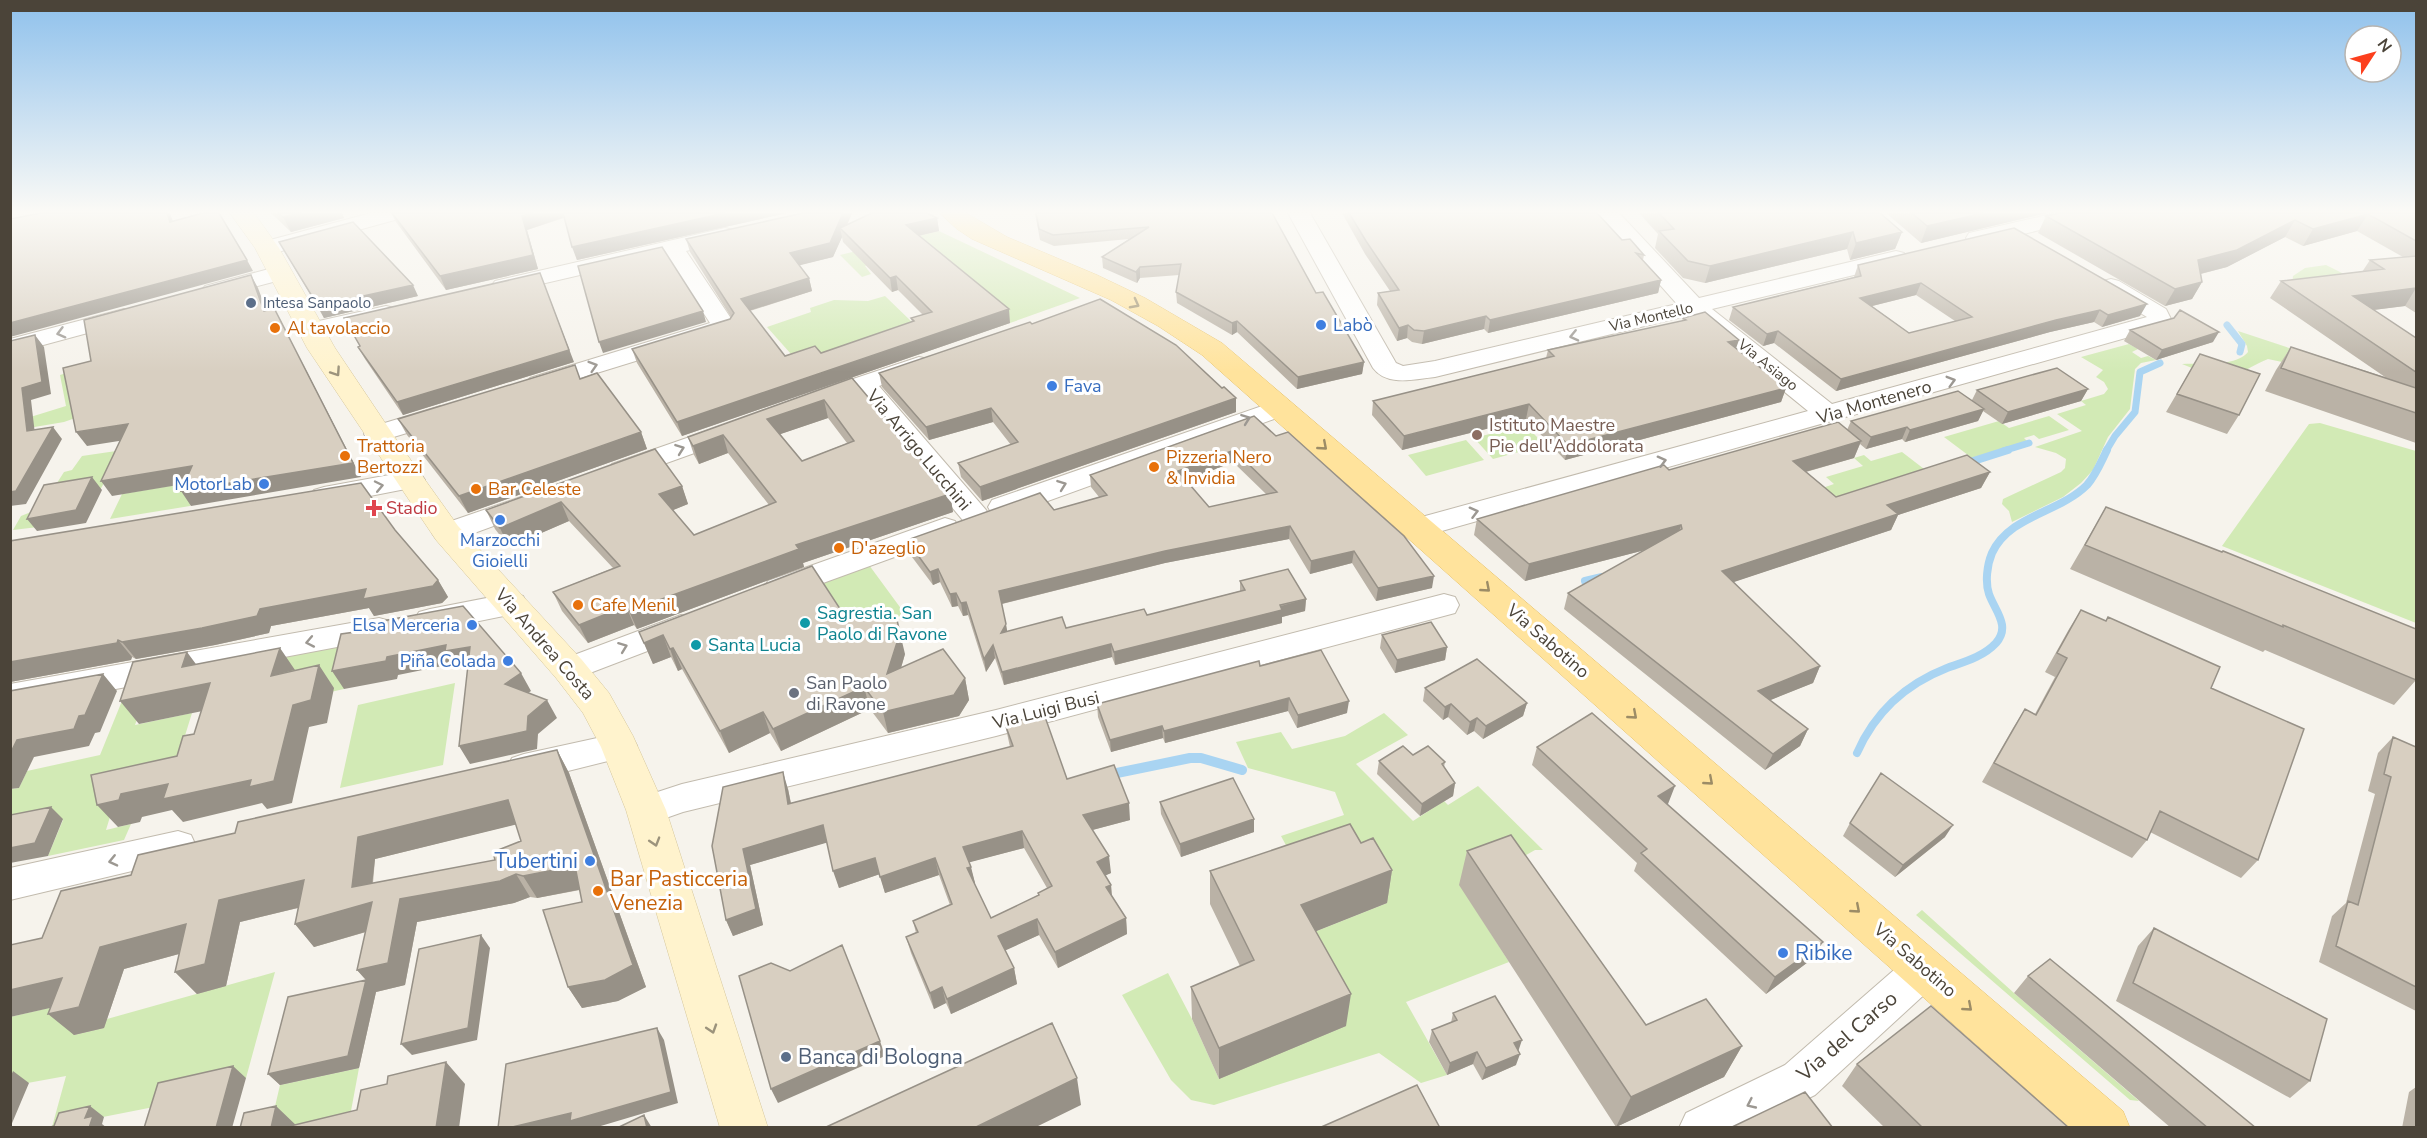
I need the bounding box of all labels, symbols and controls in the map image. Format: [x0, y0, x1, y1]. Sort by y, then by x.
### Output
north arrow [2343, 24, 2403, 84]
text: N [2372, 34, 2397, 57]
place label: Intesa Sanpaolo [263, 293, 371, 313]
marker: Intesa Sanpaolo [244, 296, 258, 310]
one-way arrow [1129, 297, 1140, 308]
street label: Via Montello [1606, 298, 1695, 337]
place label: Labò [1333, 313, 1373, 337]
place label: Al tavolaccio [287, 316, 391, 340]
marker: Labò [1314, 318, 1328, 332]
marker: Al tavolaccio [268, 321, 282, 335]
one-way arrow [57, 326, 67, 338]
one-way arrow [1569, 328, 1579, 341]
street label: Via Asiago [1733, 334, 1802, 396]
one-way arrow [587, 361, 598, 373]
one-way arrow [329, 366, 341, 376]
place label: Fava [1064, 374, 1102, 398]
street label: Via Montenero [1813, 374, 1934, 430]
one-way arrow [1945, 376, 1956, 388]
marker: Fava [1045, 379, 1059, 393]
street label: Via Arrigo Lucchini [861, 384, 977, 516]
one-way arrow [1240, 413, 1251, 426]
place label: Istituto Maestre Pie dell'Addolorata [1489, 413, 1644, 458]
marker: Istituto Maestre Pie dell'Addolorata [1470, 428, 1484, 442]
place label: Trattoria Bertozzi [357, 434, 425, 479]
one-way arrow [1316, 439, 1327, 450]
one-way arrow [674, 443, 685, 456]
place label: Pizzeria Nero & Invidia [1166, 445, 1272, 490]
marker: Trattoria Bertozzi [338, 449, 352, 463]
one-way arrow [1656, 455, 1666, 468]
marker: Pizzeria Nero & Invidia [1147, 460, 1161, 474]
place label: MotorLab [174, 472, 252, 496]
marker: MotorLab [257, 477, 271, 491]
place label: Bar Celeste [488, 477, 581, 501]
one-way arrow [1057, 480, 1067, 493]
one-way arrow [374, 481, 384, 494]
marker: Bar Celeste [469, 482, 483, 496]
place label: Stadio [386, 496, 438, 520]
marker: Stadio [367, 501, 381, 515]
one-way arrow [1468, 507, 1478, 520]
marker: Marzocchi Gioielli [493, 513, 507, 527]
place label: Marzocchi Gioielli [460, 528, 540, 573]
place label: D'azeglio [851, 536, 926, 560]
marker: D'azeglio [832, 541, 846, 555]
one-way arrow [1479, 581, 1490, 592]
street label: Via Andrea Costa [489, 582, 600, 705]
place label: Cafe Menil [590, 593, 677, 617]
marker: Cafe Menil [571, 598, 585, 612]
street label: Via Sabotino [1501, 598, 1595, 684]
place label: Sagrestia. San Paolo di Ravone [817, 601, 947, 646]
place label: Elsa Merceria [352, 613, 460, 637]
marker: Sagrestia. San Paolo di Ravone [798, 616, 812, 630]
marker: Elsa Merceria [465, 618, 479, 632]
place label: Santa Lucia [708, 633, 801, 657]
one-way arrow [305, 635, 315, 648]
marker: Santa Lucia [689, 638, 703, 652]
one-way arrow [618, 642, 628, 655]
place label: Piña Colada [400, 649, 496, 673]
marker: Piña Colada [501, 654, 515, 668]
place label: San Paolo di Ravone [806, 671, 887, 716]
street label: Via Luigi Busi [989, 685, 1102, 735]
marker: San Paolo di Ravone [787, 686, 801, 700]
one-way arrow [1627, 708, 1638, 719]
one-way arrow [1702, 774, 1713, 785]
one-way arrow [648, 836, 660, 847]
place label: Tubertini [495, 847, 578, 875]
one-way arrow [108, 854, 118, 867]
marker: Tubertini [583, 854, 597, 868]
place label: Bar Pasticceria Venezia [609, 865, 748, 917]
marker: Bar Pasticceria Venezia [591, 884, 605, 898]
one-way arrow [1849, 902, 1860, 913]
street label: Via Sabotino [1868, 917, 1962, 1003]
place label: Ribike [1795, 939, 1852, 967]
marker: Ribike [1776, 946, 1790, 960]
street label: Via del Carso [1790, 984, 1903, 1088]
one-way arrow [1961, 1000, 1972, 1011]
one-way arrow [705, 1023, 717, 1034]
place label: Banca di Bologna [798, 1043, 963, 1071]
marker: Banca di Bologna [779, 1050, 793, 1064]
one-way arrow [1746, 1096, 1757, 1108]

